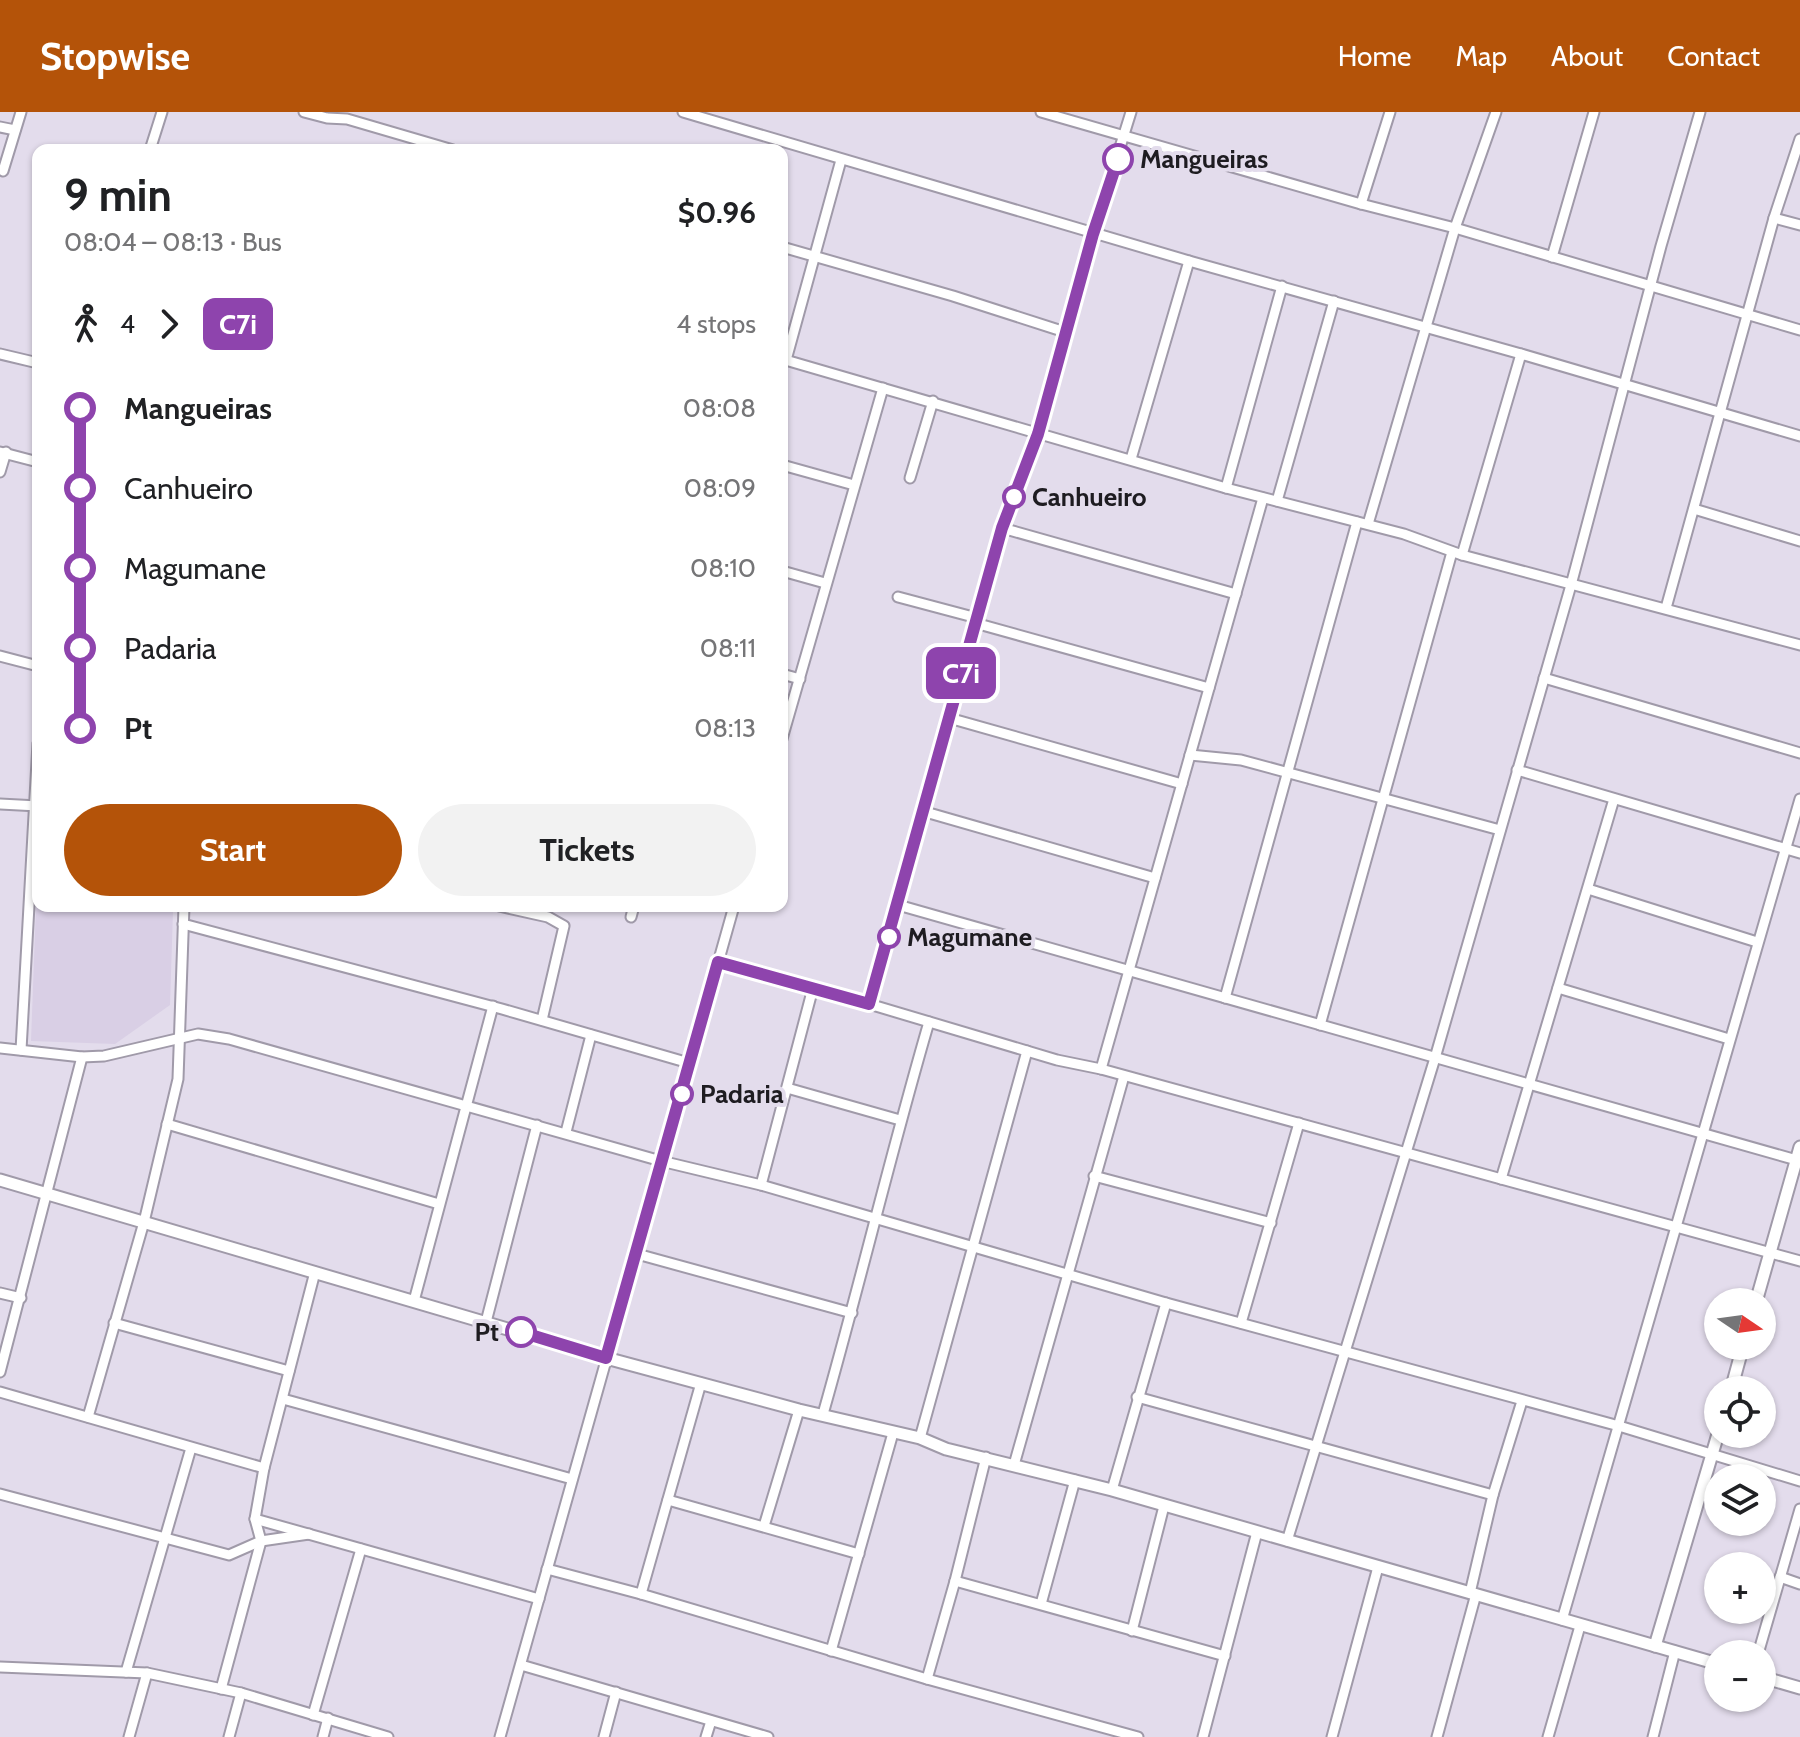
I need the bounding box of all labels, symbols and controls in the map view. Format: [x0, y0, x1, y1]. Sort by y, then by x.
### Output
text: Stopwise [40, 33, 190, 80]
text: Home [1338, 39, 1411, 73]
text: Map [1455, 39, 1507, 73]
text: About [1551, 39, 1623, 73]
text: Contact [1667, 39, 1760, 73]
place label: Mangueiras [1140, 143, 1268, 175]
marker: Mangueiras [1103, 144, 1133, 174]
text: 9 min [64, 169, 172, 222]
text: $0.96 [678, 194, 756, 231]
text: 08:04 – 08:13 · Bus [64, 226, 282, 258]
icon: walk [64, 302, 108, 346]
icon: forward [147, 302, 191, 346]
text: C7i [219, 307, 257, 341]
text: 4 [120, 308, 135, 340]
text: 4 stops [676, 308, 756, 340]
text: Mangueiras [124, 390, 272, 427]
text: 08:08 [683, 392, 756, 424]
text: Canhueiro [124, 470, 253, 507]
text: 08:09 [684, 472, 756, 504]
place label: Canhueiro [1032, 481, 1147, 513]
marker: Canhueiro [1003, 486, 1025, 508]
text: Magumane [124, 550, 266, 587]
text: 08:10 [690, 552, 756, 584]
text: Padaria [124, 630, 216, 667]
text: 08:11 [700, 632, 756, 664]
line badge: C7i [915, 647, 1007, 699]
text: C7i [942, 656, 980, 690]
text: Pt [124, 710, 152, 747]
text: 08:13 [694, 712, 756, 744]
button: Start [64, 804, 402, 896]
button: Tickets [418, 804, 756, 896]
place label: Magumane [907, 921, 1032, 953]
marker: Magumane [878, 926, 900, 948]
place label: Padaria [700, 1078, 784, 1110]
marker: Padaria [671, 1083, 693, 1105]
north arrow [1704, 1288, 1776, 1360]
map controls [1704, 1288, 1776, 1712]
place label: Pt [475, 1316, 499, 1348]
marker: Pt [506, 1317, 536, 1347]
button: locate [1704, 1376, 1776, 1448]
button: layers [1704, 1464, 1776, 1536]
button: + [1704, 1552, 1776, 1624]
button: − [1704, 1640, 1776, 1712]

